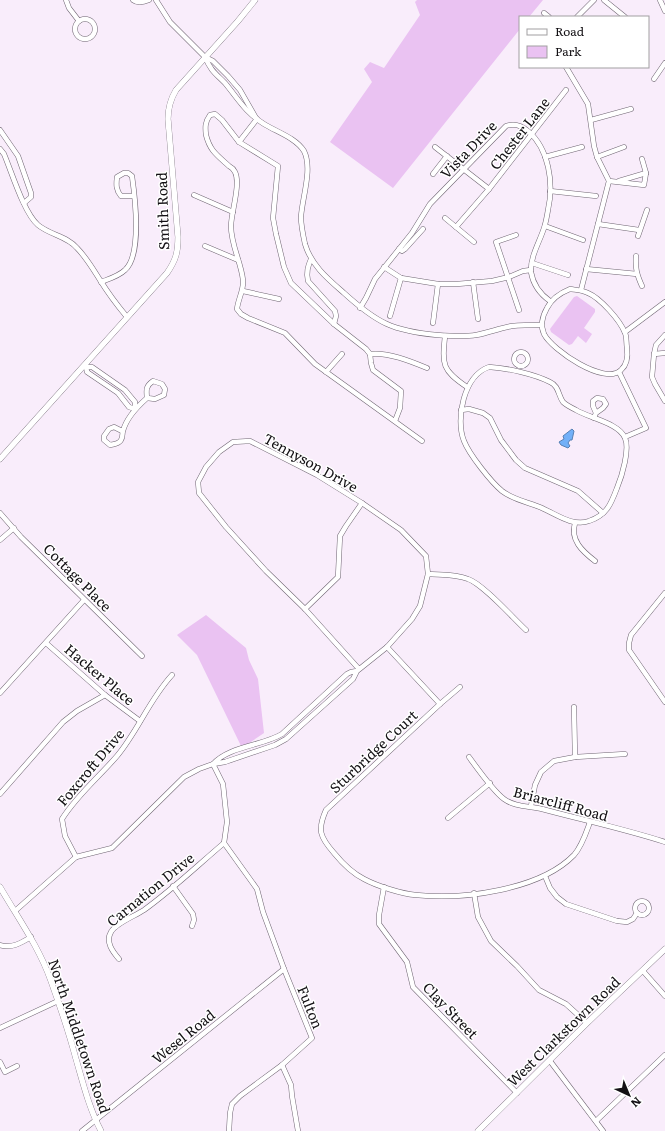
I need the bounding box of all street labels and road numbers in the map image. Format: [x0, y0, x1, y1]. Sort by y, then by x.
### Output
street label: Chester Lane [484, 93, 554, 173]
street label: Vista Drive [435, 116, 501, 182]
street label: Smith Road [151, 171, 173, 250]
street label: Tennyson Drive [260, 428, 362, 496]
street label: Cottage Place [40, 539, 116, 615]
street label: Hacker Place [61, 639, 139, 709]
street label: Sturbridge Court [325, 705, 422, 797]
street label: Foxcroft Drive [52, 724, 128, 810]
street label: Briarcliff Road [511, 781, 611, 825]
street label: Carnation Drive [102, 847, 198, 931]
street label: North Middletown Road [44, 956, 116, 1116]
street label: West Clarkstown Road [502, 971, 624, 1090]
street label: Clay Street [419, 977, 483, 1043]
street label: Fulton [293, 983, 329, 1031]
street label: Wesel Road [147, 1004, 219, 1068]

